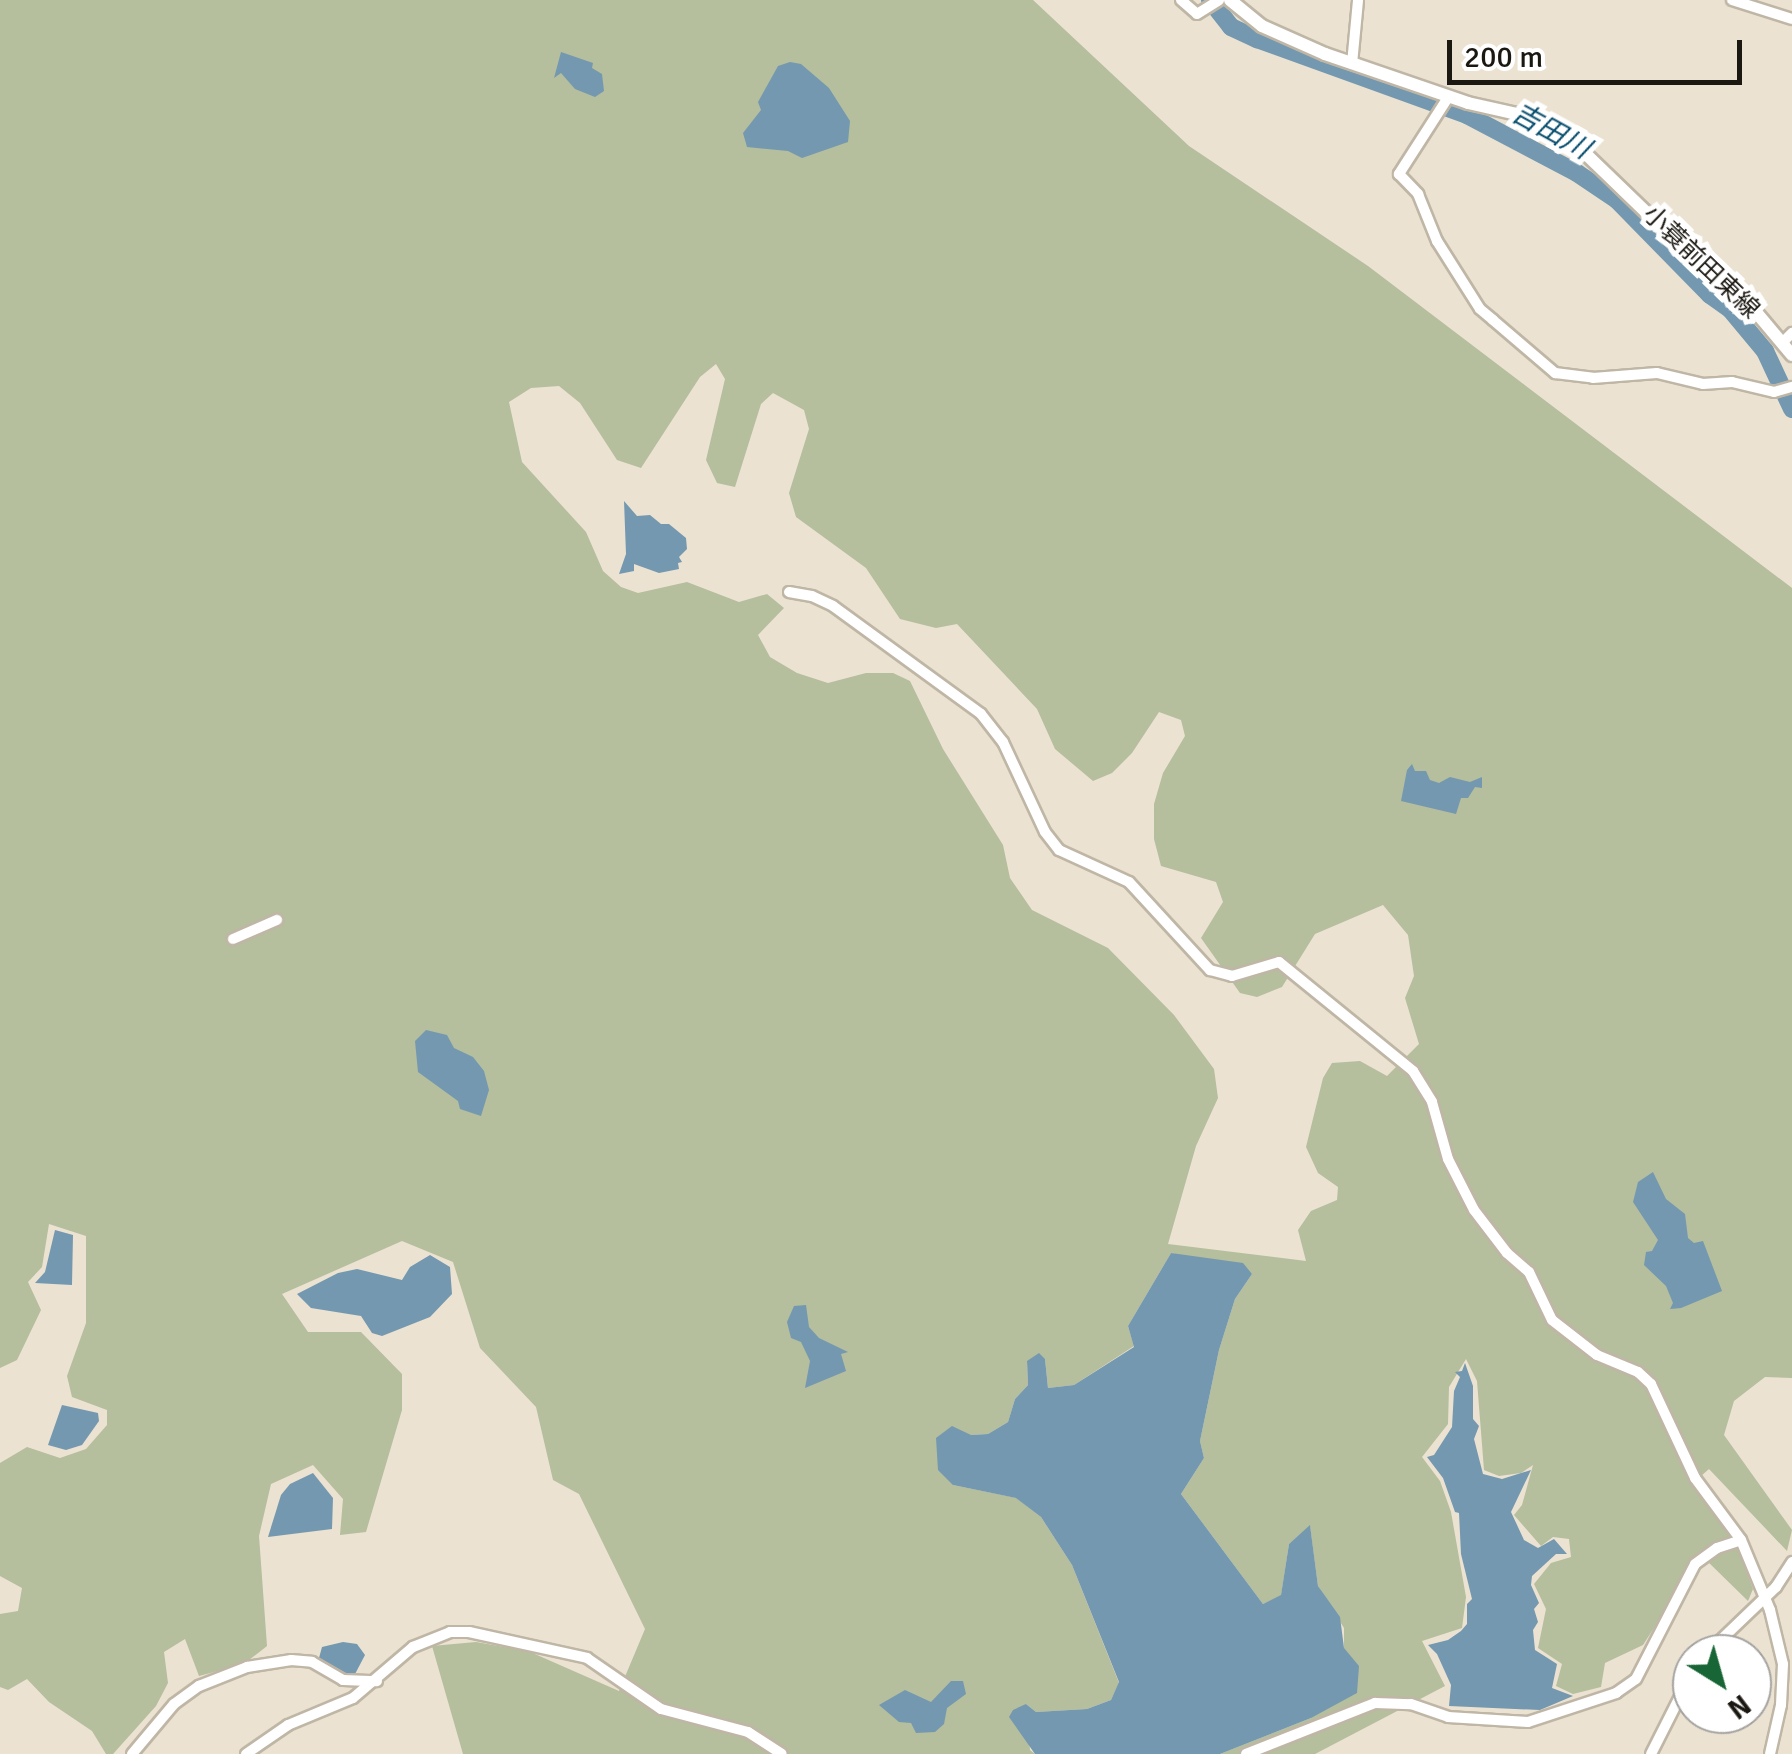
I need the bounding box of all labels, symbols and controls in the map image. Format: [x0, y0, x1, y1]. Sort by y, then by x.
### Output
scale bar [1452, 20, 1747, 82]
text: 200 m [1464, 39, 1543, 76]
water label: 吉田川 [1506, 96, 1596, 166]
street label: 小蓑前田東線 [1637, 199, 1765, 325]
north arrow [1672, 1634, 1772, 1734]
text: N [1721, 1687, 1757, 1726]

